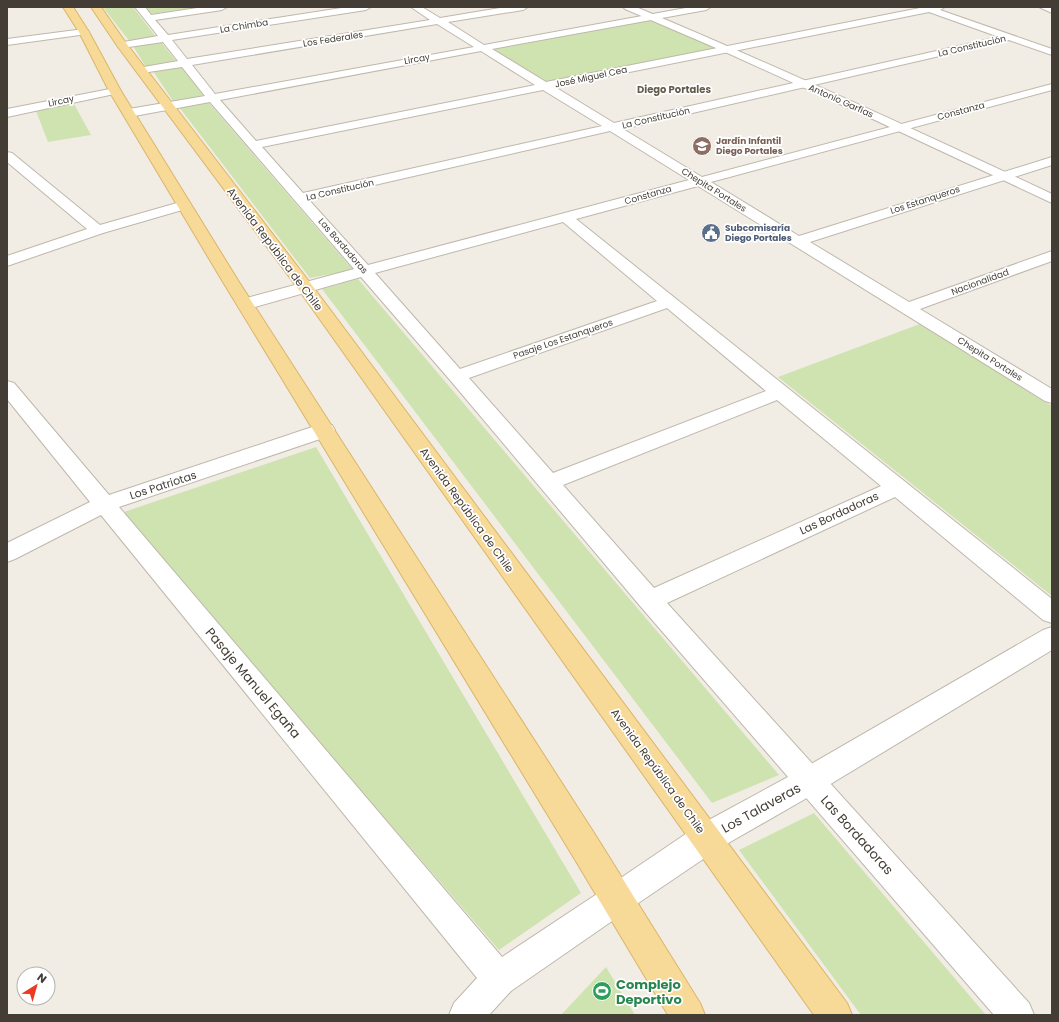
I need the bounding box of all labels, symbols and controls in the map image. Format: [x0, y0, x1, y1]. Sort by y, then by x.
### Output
street label: La Chimba [219, 16, 269, 36]
street label: Los Federales [302, 28, 364, 50]
street label: La Constitución [937, 32, 1007, 60]
street label: Lircay [403, 51, 431, 67]
street label: José Miguel Cea [554, 63, 628, 91]
street label: Antonio Garfias [807, 81, 875, 121]
district label: Diego Portales [637, 82, 711, 97]
street label: Lircay [47, 92, 75, 110]
street label: Constanza [936, 99, 986, 123]
street label: La Constitución [621, 104, 691, 132]
school or university icon: Jardín Infantil Diego Portales [691, 135, 713, 157]
place label: Jardín Infantil Diego Portales [716, 135, 783, 157]
street label: Chepita Portales [679, 165, 749, 215]
street label: La Constitución [305, 176, 375, 204]
street label: Constanza [623, 183, 673, 207]
street label: Los Estanqueros [889, 183, 962, 217]
street label: Avenida República de Chile [223, 184, 327, 314]
street label: Las Bordadoras [316, 216, 371, 277]
public building icon: Subcomisaría Diego Portales [700, 222, 722, 244]
place label: Subcomisaría Diego Portales [725, 222, 792, 244]
street label: Nacionalidad [950, 266, 1010, 298]
street label: Pasaje Los Estanqueros [512, 316, 615, 362]
street label: Chepita Portales [955, 334, 1025, 384]
street label: Avenida República de Chile [416, 444, 518, 576]
street label: Los Patriotas [128, 467, 199, 503]
street label: Las Bordadoras [797, 488, 881, 538]
street label: Pasaje Manuel Egaña [201, 624, 305, 742]
street label: Avenida República de Chile [607, 705, 709, 837]
street label: Los Talaveras [718, 778, 804, 838]
street label: Las Bordadoras [816, 791, 898, 879]
north arrow [16, 966, 56, 1006]
text: N [34, 969, 50, 987]
place label: Complejo Deportivo [616, 975, 682, 1009]
sports icon: Complejo Deportivo [591, 980, 613, 1002]

